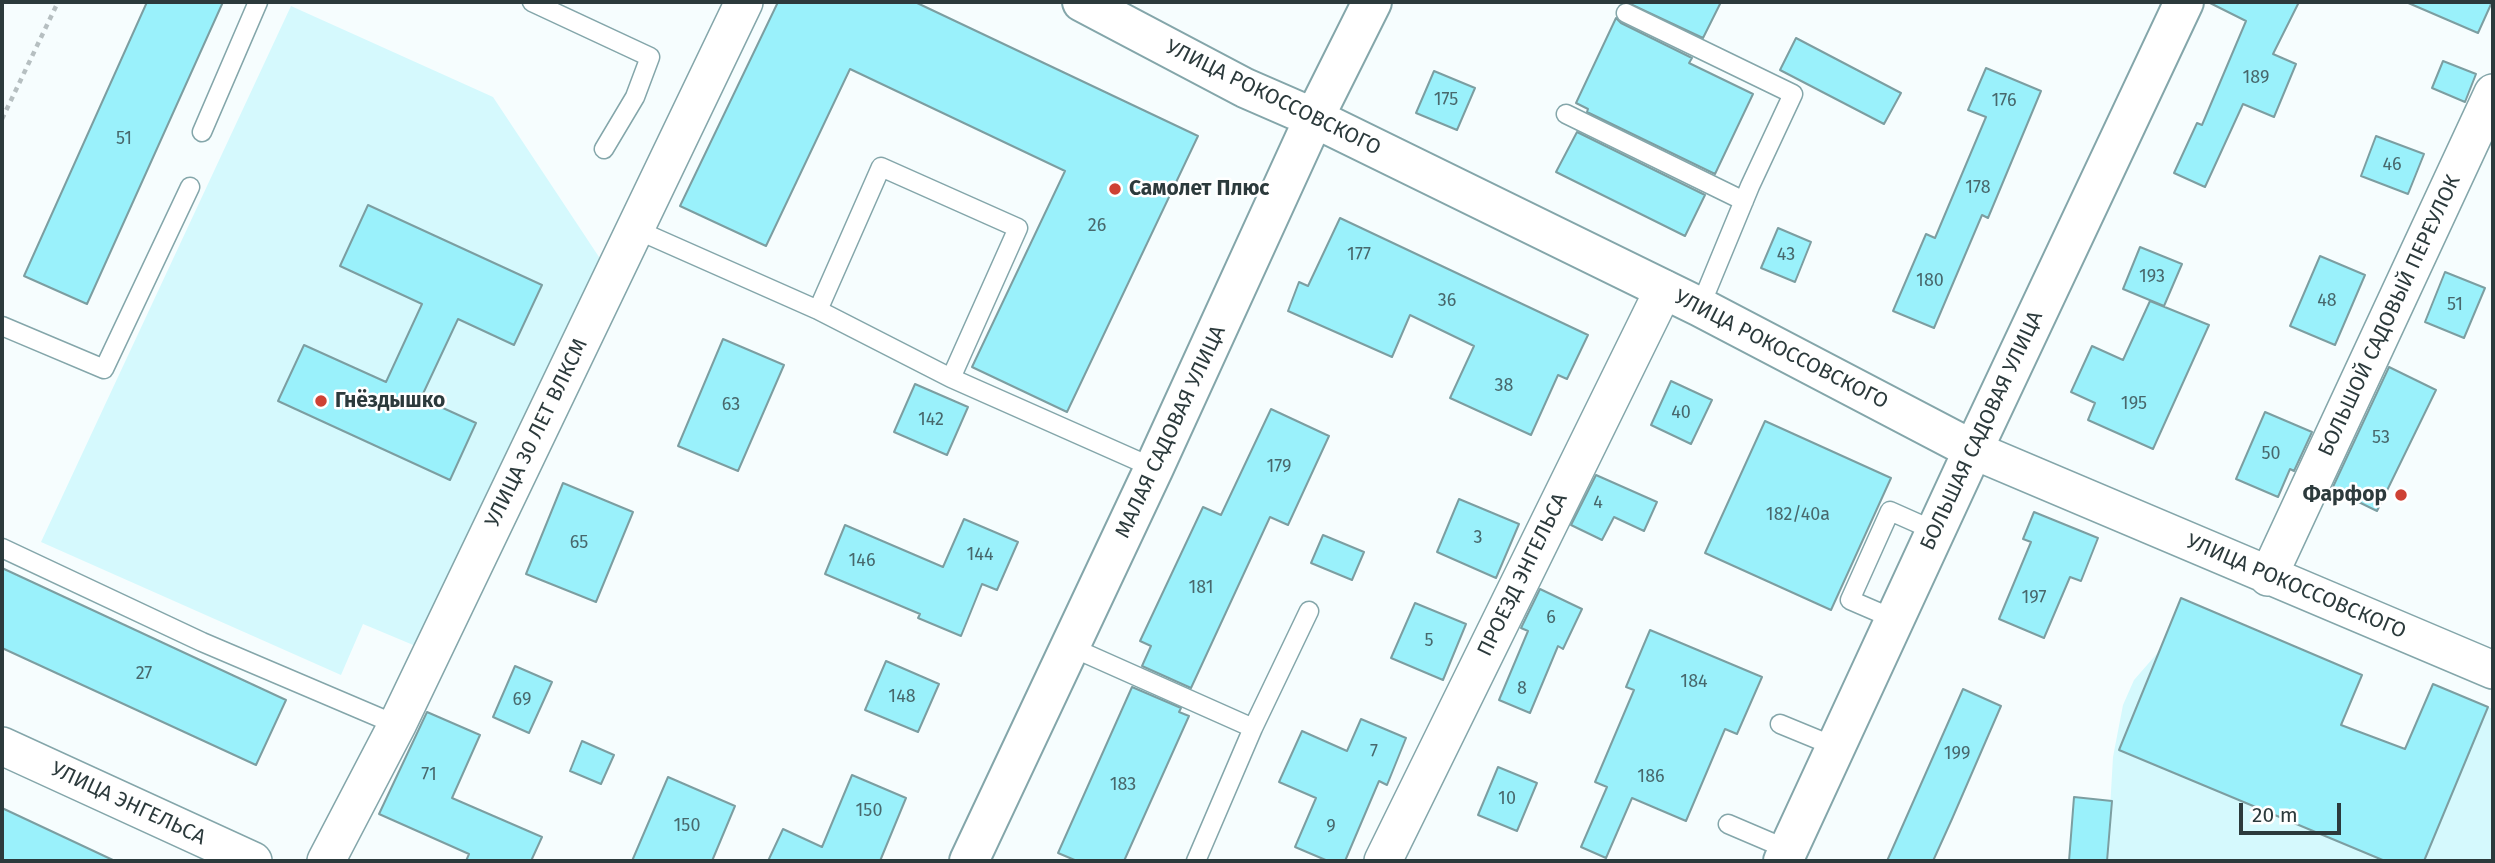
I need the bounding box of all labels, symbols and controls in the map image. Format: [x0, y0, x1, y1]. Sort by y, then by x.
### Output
street label: УЛИЦА РОКОССОВСКОГО [1161, 35, 1385, 161]
house number: 189 [2243, 67, 2269, 89]
house number: 175 [1434, 89, 1458, 111]
house number: 176 [1992, 90, 2016, 112]
house number: 51 [116, 128, 132, 150]
house number: 46 [2382, 154, 2402, 176]
street label: БОЛЬШОЙ САДОВЫЙ ПЕРЕУЛОК [2314, 171, 2466, 461]
place label: Самолет Плюс [1129, 176, 1269, 202]
house number: 178 [1965, 177, 1991, 199]
marker: Самолет Плюс [1107, 181, 1123, 197]
house number: 26 [1088, 215, 1106, 237]
house number: 177 [1347, 244, 1371, 266]
house number: 43 [1777, 244, 1795, 266]
house number: 193 [2139, 266, 2165, 288]
house number: 180 [1916, 270, 1944, 292]
street label: УЛИЦА РОКОССОВСКОГО [1670, 285, 1892, 415]
house number: 36 [1438, 290, 1456, 312]
house number: 48 [2317, 290, 2337, 312]
house number: 51 [2447, 294, 2463, 316]
street label: БОЛЬШАЯ САДОВАЯ УЛИЦА [1915, 307, 2049, 555]
street label: МАЛАЯ САДОВАЯ УЛИЦА [1111, 322, 1231, 542]
street label: УЛИЦА 30 ЛЕТ ВЛКСМ [480, 335, 594, 531]
house number: 38 [1495, 375, 1513, 397]
place label: Гнёздышко [335, 388, 445, 414]
marker: Гнёздышко [313, 393, 329, 409]
house number: 195 [2121, 393, 2147, 415]
house number: 63 [722, 394, 740, 416]
house number: 40 [1671, 402, 1691, 424]
house number: 142 [918, 409, 944, 431]
house number: 53 [2372, 427, 2390, 449]
house number: 50 [2261, 443, 2281, 465]
house number: 179 [1267, 456, 1291, 478]
place label: Фарфор [2303, 482, 2387, 508]
marker: Фарфор [2393, 487, 2409, 503]
street label: ПРОЕЗД ЭНГЕЛЬСА [1473, 489, 1573, 661]
house number: 4 [1593, 492, 1603, 514]
house number: 182/40а [1766, 504, 1830, 526]
house number: 3 [1474, 527, 1482, 549]
street label: УЛИЦА РОКОССОВСКОГО [2182, 529, 2410, 645]
house number: 65 [570, 532, 588, 554]
house number: 144 [967, 544, 993, 566]
house number: 146 [849, 550, 875, 572]
house number: 181 [1189, 577, 1213, 599]
house number: 197 [2022, 587, 2046, 609]
house number: 6 [1546, 607, 1556, 629]
house number: 5 [1424, 630, 1434, 652]
house number: 27 [136, 663, 152, 685]
house number: 184 [1680, 671, 1708, 693]
house number: 8 [1517, 678, 1527, 700]
house number: 148 [888, 686, 916, 708]
house number: 69 [513, 689, 531, 711]
house number: 7 [1370, 741, 1378, 763]
house number: 199 [1944, 743, 1970, 765]
street label: УЛИЦА ЭНГЕЛЬСА [47, 757, 209, 851]
house number: 71 [421, 764, 437, 786]
house number: 186 [1637, 766, 1665, 788]
house number: 183 [1110, 774, 1136, 796]
house number: 10 [1498, 788, 1516, 810]
scale bar [2243, 790, 2344, 834]
house number: 150 [856, 800, 882, 822]
text: 20 m [2252, 802, 2298, 828]
house number: 150 [674, 815, 700, 837]
house number: 9 [1326, 816, 1336, 838]

